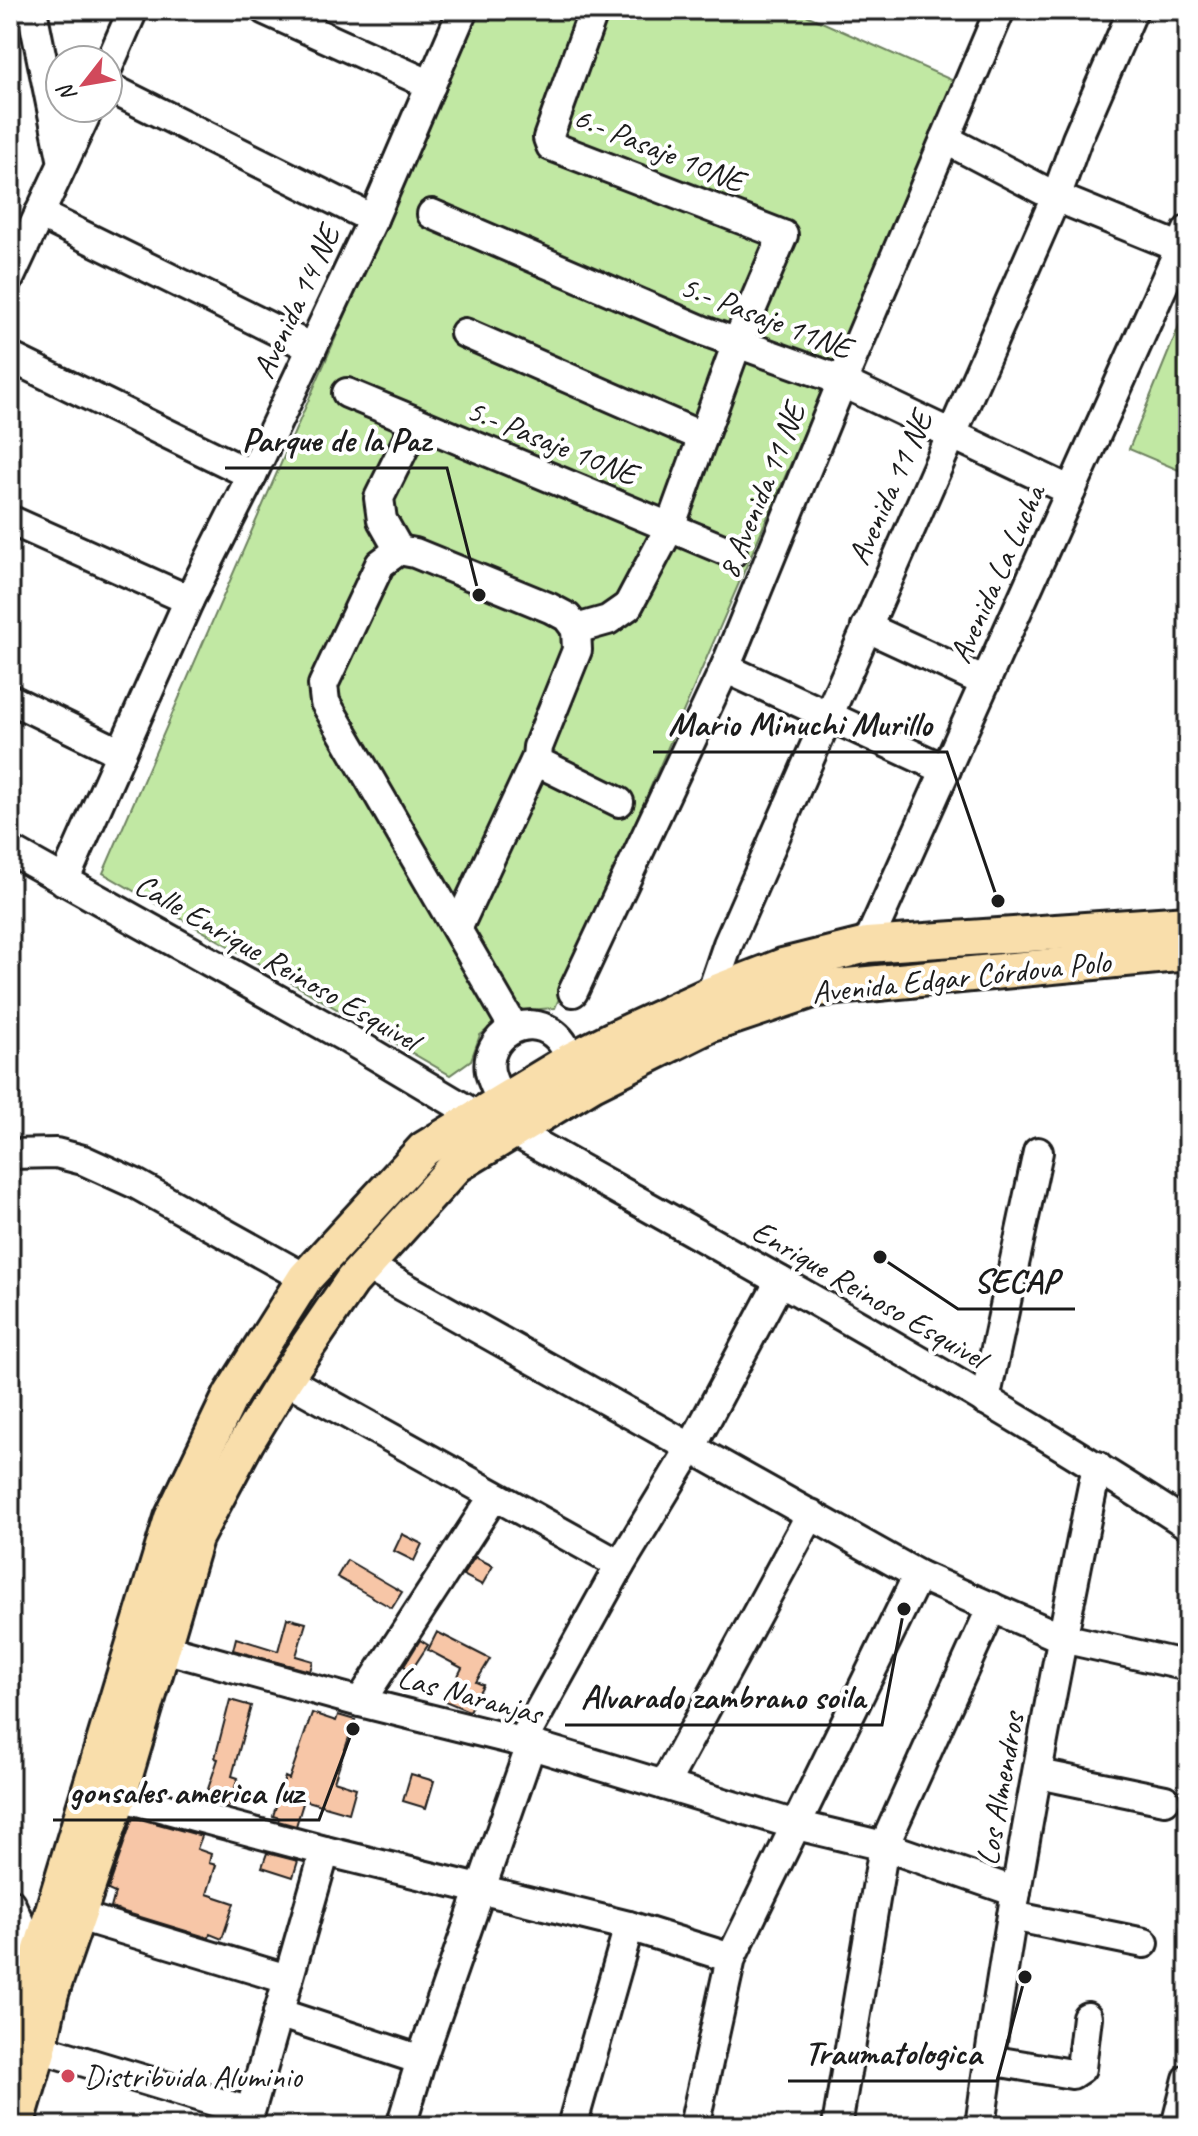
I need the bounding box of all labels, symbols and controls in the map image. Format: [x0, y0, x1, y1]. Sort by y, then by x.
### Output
north arrow [44, 44, 124, 124]
text: N [50, 78, 83, 107]
street label: 6.- Pasaje 10NE [568, 96, 754, 203]
street label: Avenida 14 NE [243, 216, 351, 385]
street label: 5.- Pasaje 11NE [675, 266, 861, 370]
street label: 5.- Pasaje 10NE [461, 389, 647, 496]
street label: 8 Avenida 11 NE [707, 394, 816, 585]
street label: Avenida 11 NE [838, 401, 944, 571]
callout: Parque de la Paz [225, 410, 447, 468]
text: Parque de la Paz [242, 418, 433, 461]
street label: Avenida La Lucha [940, 476, 1056, 669]
callout: Mario Minuchi Murillo [653, 694, 947, 752]
text: Mario Minuchi Murillo [668, 702, 934, 745]
street label: Calle Enrique Reinoso Esquivel [127, 864, 431, 1063]
street label: Avenida Edgar Córdova Polo [810, 941, 1114, 1013]
street label: Enrique Reinoso Esquivel [744, 1210, 998, 1381]
callout: SECAP [958, 1251, 1075, 1309]
text: SECAP [974, 1259, 1063, 1302]
street label: Las Naranjas [393, 1656, 549, 1734]
callout: Alvarado zambrano soila [565, 1667, 882, 1725]
text: Alvarado zambrano soila [581, 1675, 868, 1718]
street label: Los Almendros [966, 1707, 1034, 1868]
callout: gonsales america luz [53, 1762, 319, 1820]
text: gonsales america luz [69, 1770, 306, 1813]
callout: Traumatologica [788, 2023, 997, 2081]
text: Traumatologica [805, 2031, 984, 2074]
place label: Distribuida Aluminio [84, 2056, 303, 2097]
marker: Distribuida Aluminio [59, 2067, 77, 2085]

